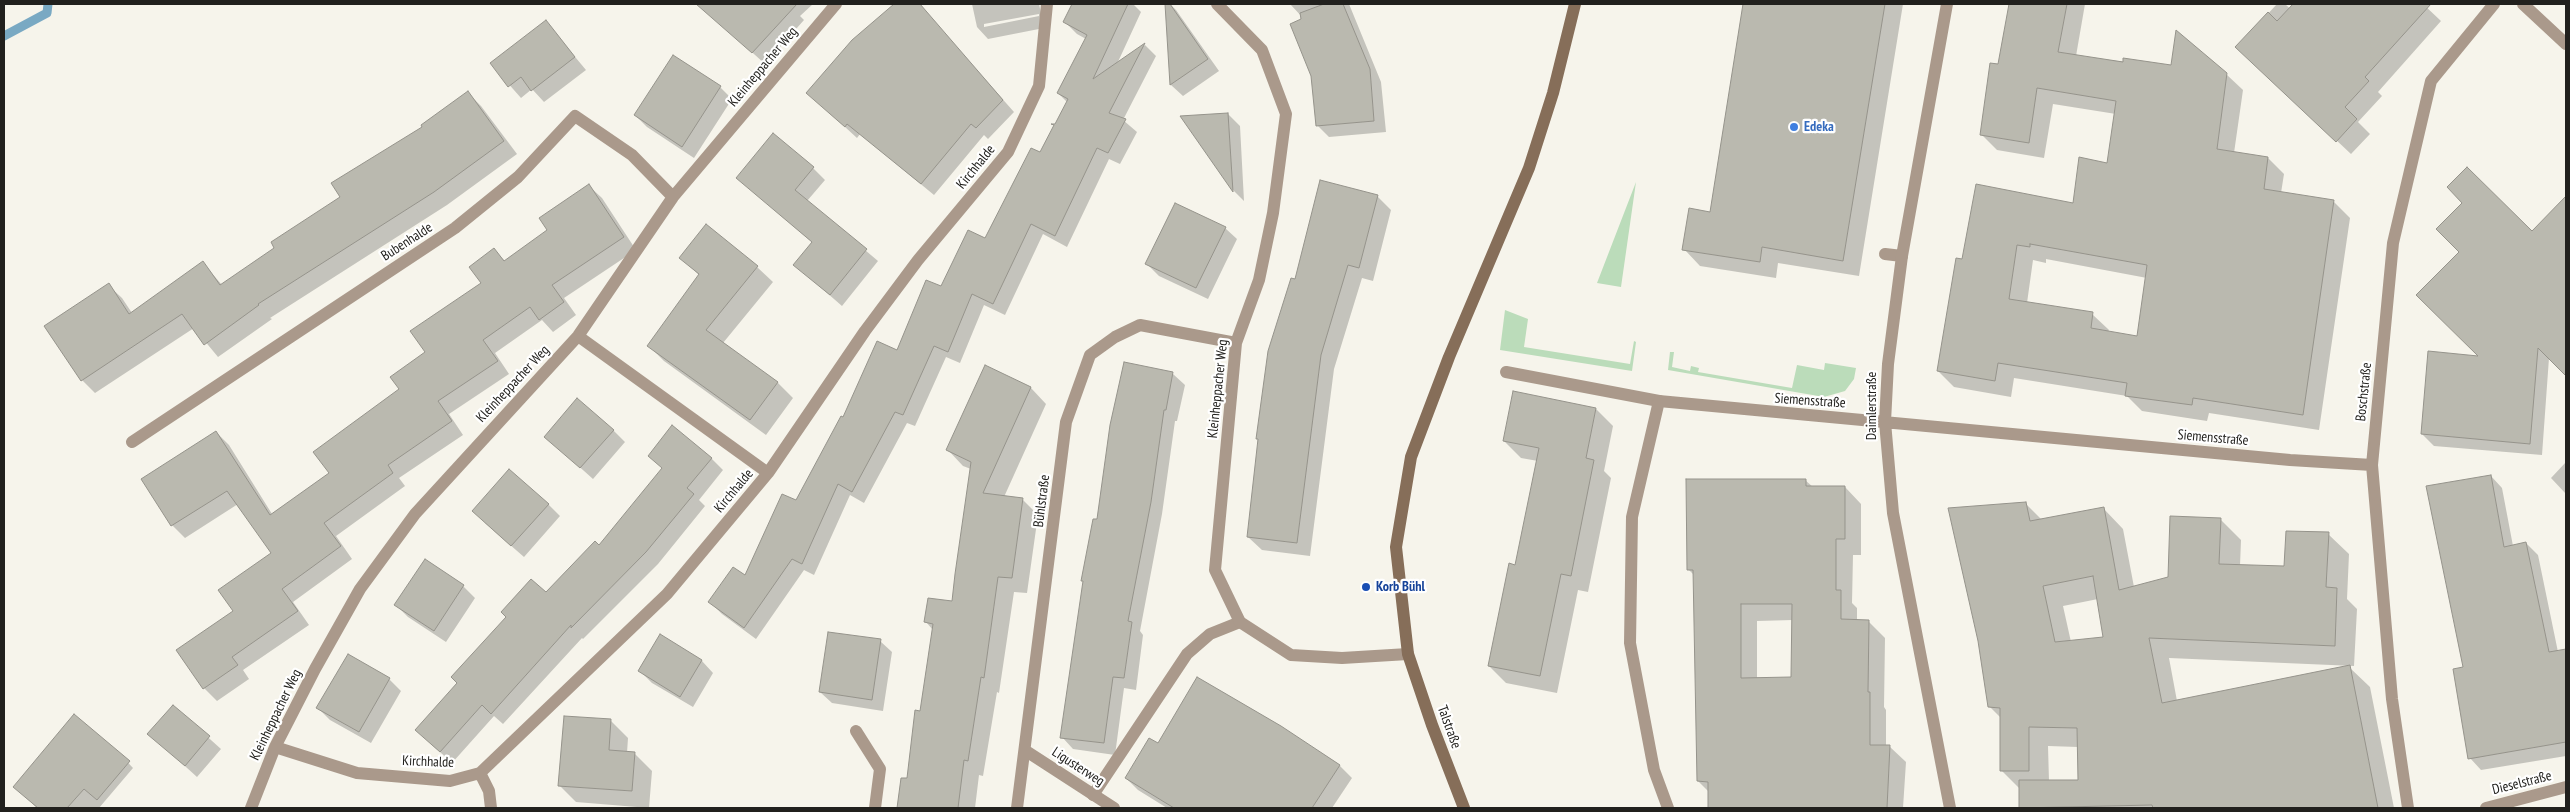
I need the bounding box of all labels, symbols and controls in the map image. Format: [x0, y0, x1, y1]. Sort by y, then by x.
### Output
street label: Kleinheppacher Weg [725, 24, 801, 110]
place label: Edeka [1804, 119, 1834, 135]
marker: Edeka [1788, 121, 1800, 133]
street label: Kirchhalde [953, 142, 999, 192]
street label: Bubenhalde [378, 219, 436, 265]
street label: Kleinheppacher Weg [1204, 339, 1232, 439]
street label: Kleinheppacher Weg [473, 342, 553, 426]
street label: Boschstraße [2353, 362, 2375, 422]
street label: Daimlerstraße [1864, 372, 1880, 440]
street label: Siemensstraße [1774, 390, 1846, 412]
street label: Siemensstraße [2177, 427, 2249, 449]
street label: Kirchhalde [711, 466, 757, 516]
street label: Bühlstraße [1030, 474, 1054, 528]
place label: Korb Bühl [1376, 579, 1425, 595]
marker: Korb Bühl [1360, 581, 1372, 593]
street label: Kleinheppacher Weg [247, 667, 305, 763]
street label: Talstraße [1433, 703, 1465, 751]
street label: Ligusterweg [1049, 744, 1107, 790]
street label: Kirchhalde [402, 753, 454, 771]
street label: Dieselstraße [2491, 768, 2553, 798]

